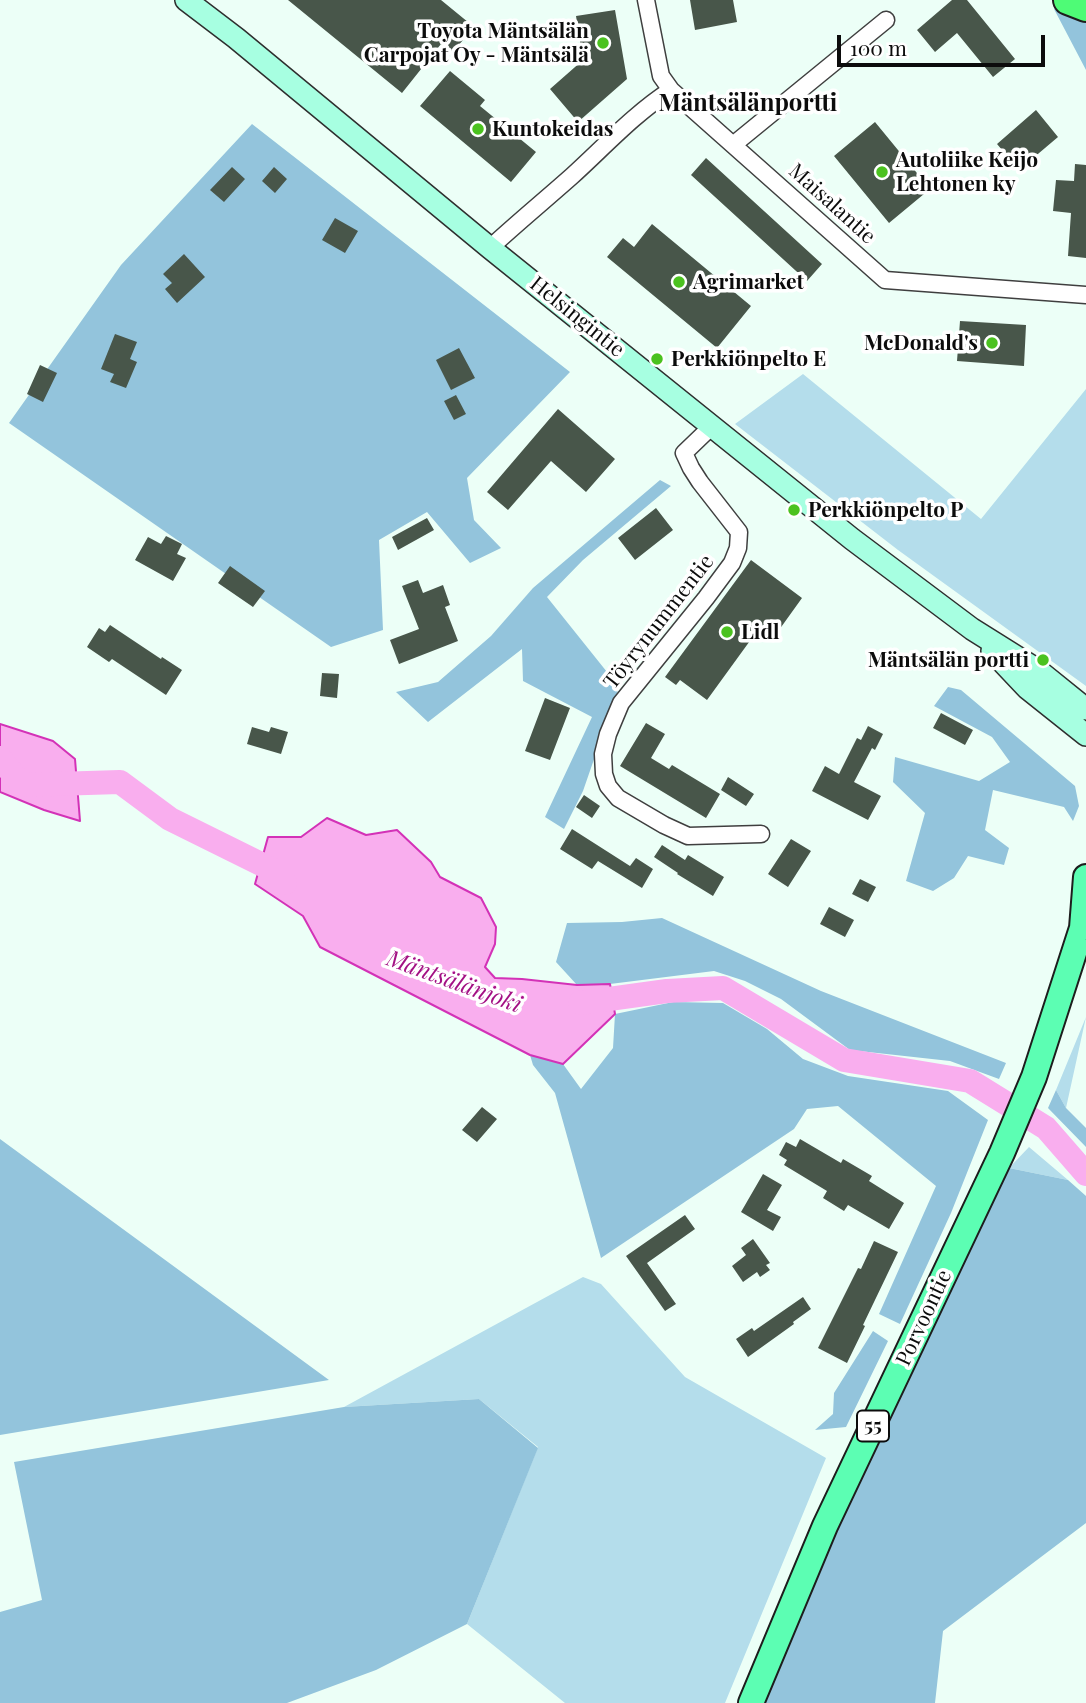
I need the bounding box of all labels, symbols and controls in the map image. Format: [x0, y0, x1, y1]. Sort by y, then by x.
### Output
place label: Toyota Mäntsälän Carpojat Oy - Mäntsälä [364, 18, 589, 68]
scale bar [841, 21, 1049, 65]
text: 100 m [850, 33, 907, 61]
marker: Toyota Mäntsälän Carpojat Oy - Mäntsälä [595, 35, 611, 51]
district label: Mäntsälänportti [659, 90, 837, 118]
place label: Kuntokeidas [492, 116, 614, 142]
marker: Kuntokeidas [470, 121, 486, 137]
place label: Autoliike Keijo Lehtonen ky [896, 147, 1038, 197]
street label: Maisalantie [783, 159, 881, 249]
marker: Autoliike Keijo Lehtonen ky [874, 164, 890, 180]
place label: Agrimarket [693, 269, 804, 295]
street label: Helsingintie [525, 271, 629, 363]
marker: Agrimarket [671, 274, 687, 290]
place label: McDonald's [864, 330, 978, 356]
marker: McDonald's [984, 335, 1000, 351]
place label: Perkkiönpelto E [671, 346, 826, 372]
marker: Perkkiönpelto E [649, 351, 665, 367]
place label: Perkkiönpelto P [808, 497, 964, 523]
marker: Perkkiönpelto P [786, 502, 802, 518]
street label: Töyrynummentie [599, 550, 719, 694]
place label: Lidl [741, 619, 780, 645]
marker: Lidl [719, 624, 735, 640]
place label: Mäntsälän portti [868, 647, 1029, 673]
marker: Mäntsälän portti [1035, 652, 1051, 668]
water label: Mäntsälänjoki [383, 945, 525, 1019]
street label: Porvoontie [891, 1266, 957, 1370]
road number: 55 [857, 1410, 889, 1442]

